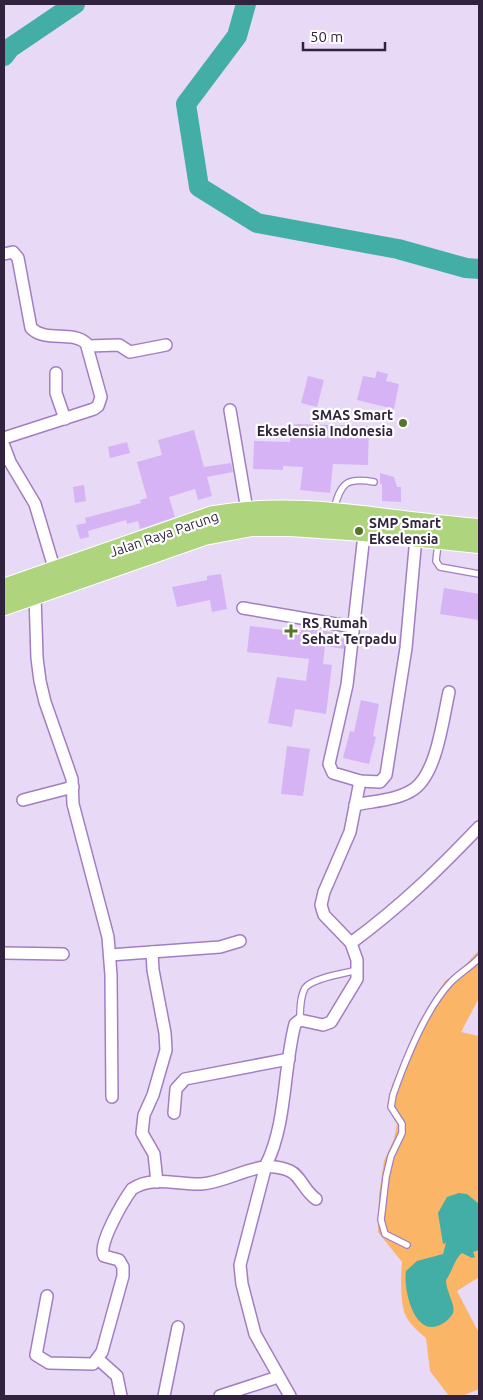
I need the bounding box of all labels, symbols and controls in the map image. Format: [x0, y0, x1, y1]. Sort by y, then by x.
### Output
scale bar [303, 20, 386, 52]
text: 50 m [310, 28, 343, 45]
place label: SMAS Smart Ekselensia Indonesia [257, 407, 393, 439]
marker: SMAS Smart Ekselensia Indonesia [397, 417, 409, 429]
street label: Jalan Raya Parung [108, 508, 220, 560]
place label: SMP Smart Ekselensia [369, 515, 441, 547]
marker: SMP Smart Ekselensia [353, 525, 365, 537]
place label: RS Rumah Sehat Terpadu [302, 615, 397, 647]
marker: RS Rumah Sehat Terpadu [284, 624, 298, 638]

